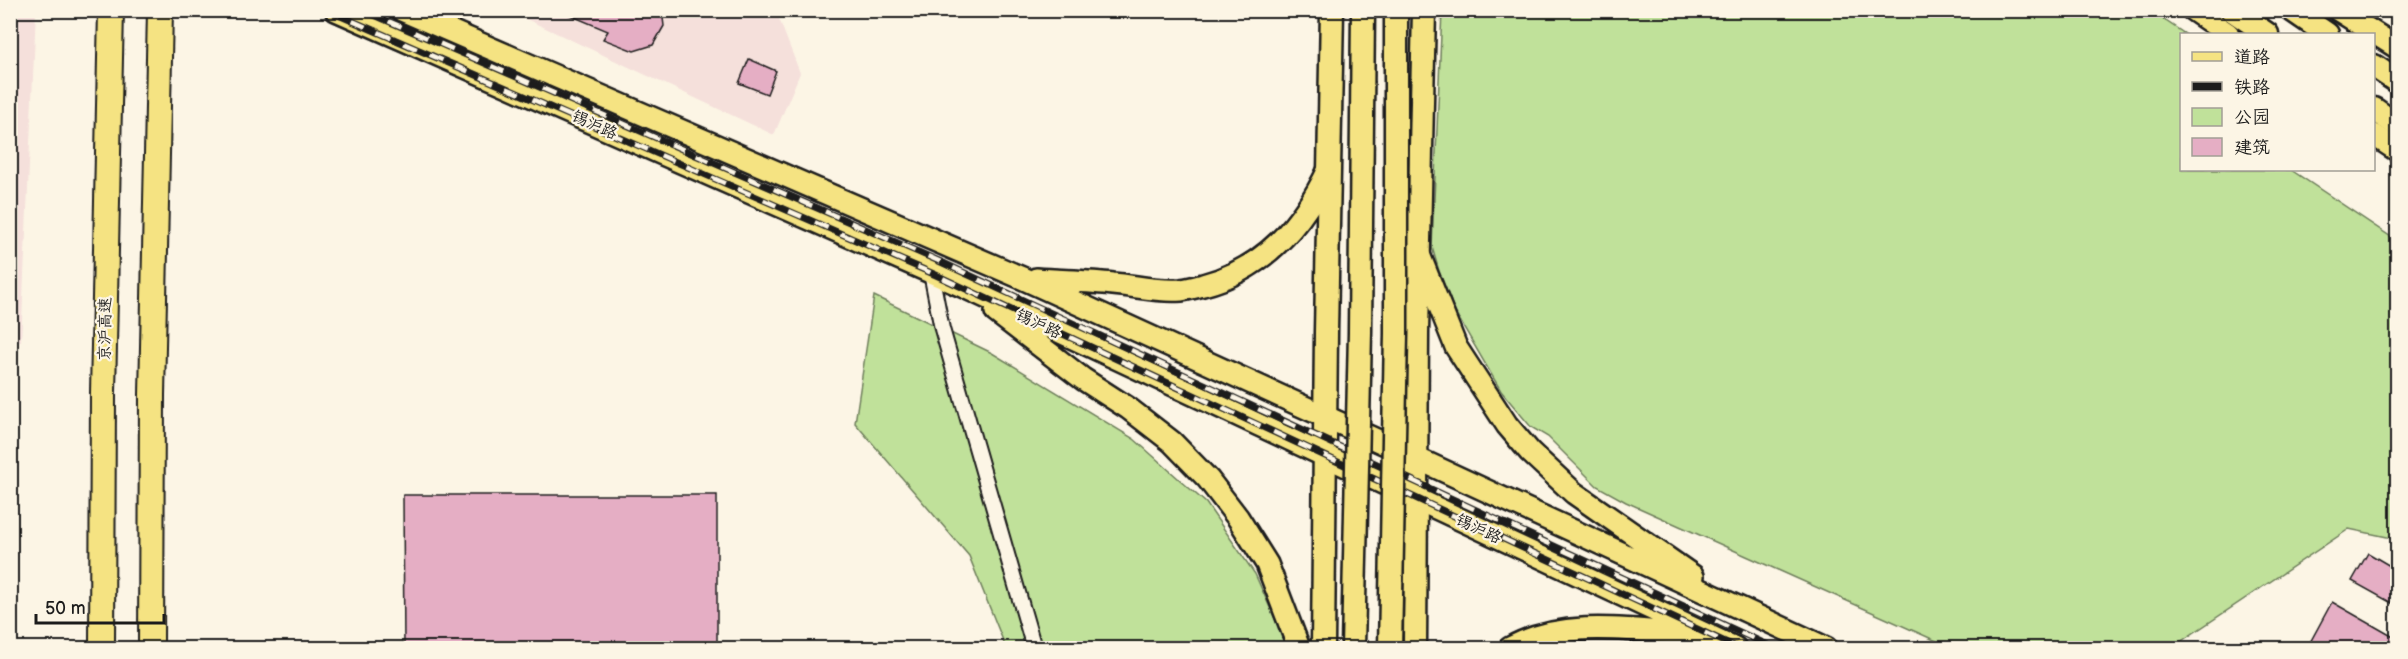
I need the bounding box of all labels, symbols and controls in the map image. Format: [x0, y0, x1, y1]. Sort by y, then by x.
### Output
legend [2180, 33, 2375, 171]
text: 道路 [2234, 47, 2270, 68]
text: 铁路 [2234, 77, 2270, 98]
street label: 锡沪路 [569, 107, 620, 144]
text: 公园 [2234, 107, 2270, 128]
text: 建筑 [2234, 137, 2270, 158]
street label: 京沪高速 [95, 297, 116, 361]
street label: 锡沪路 [1013, 306, 1064, 343]
street label: 锡沪路 [1453, 511, 1504, 548]
scale bar [36, 587, 164, 625]
text: 50 m [45, 598, 86, 619]

